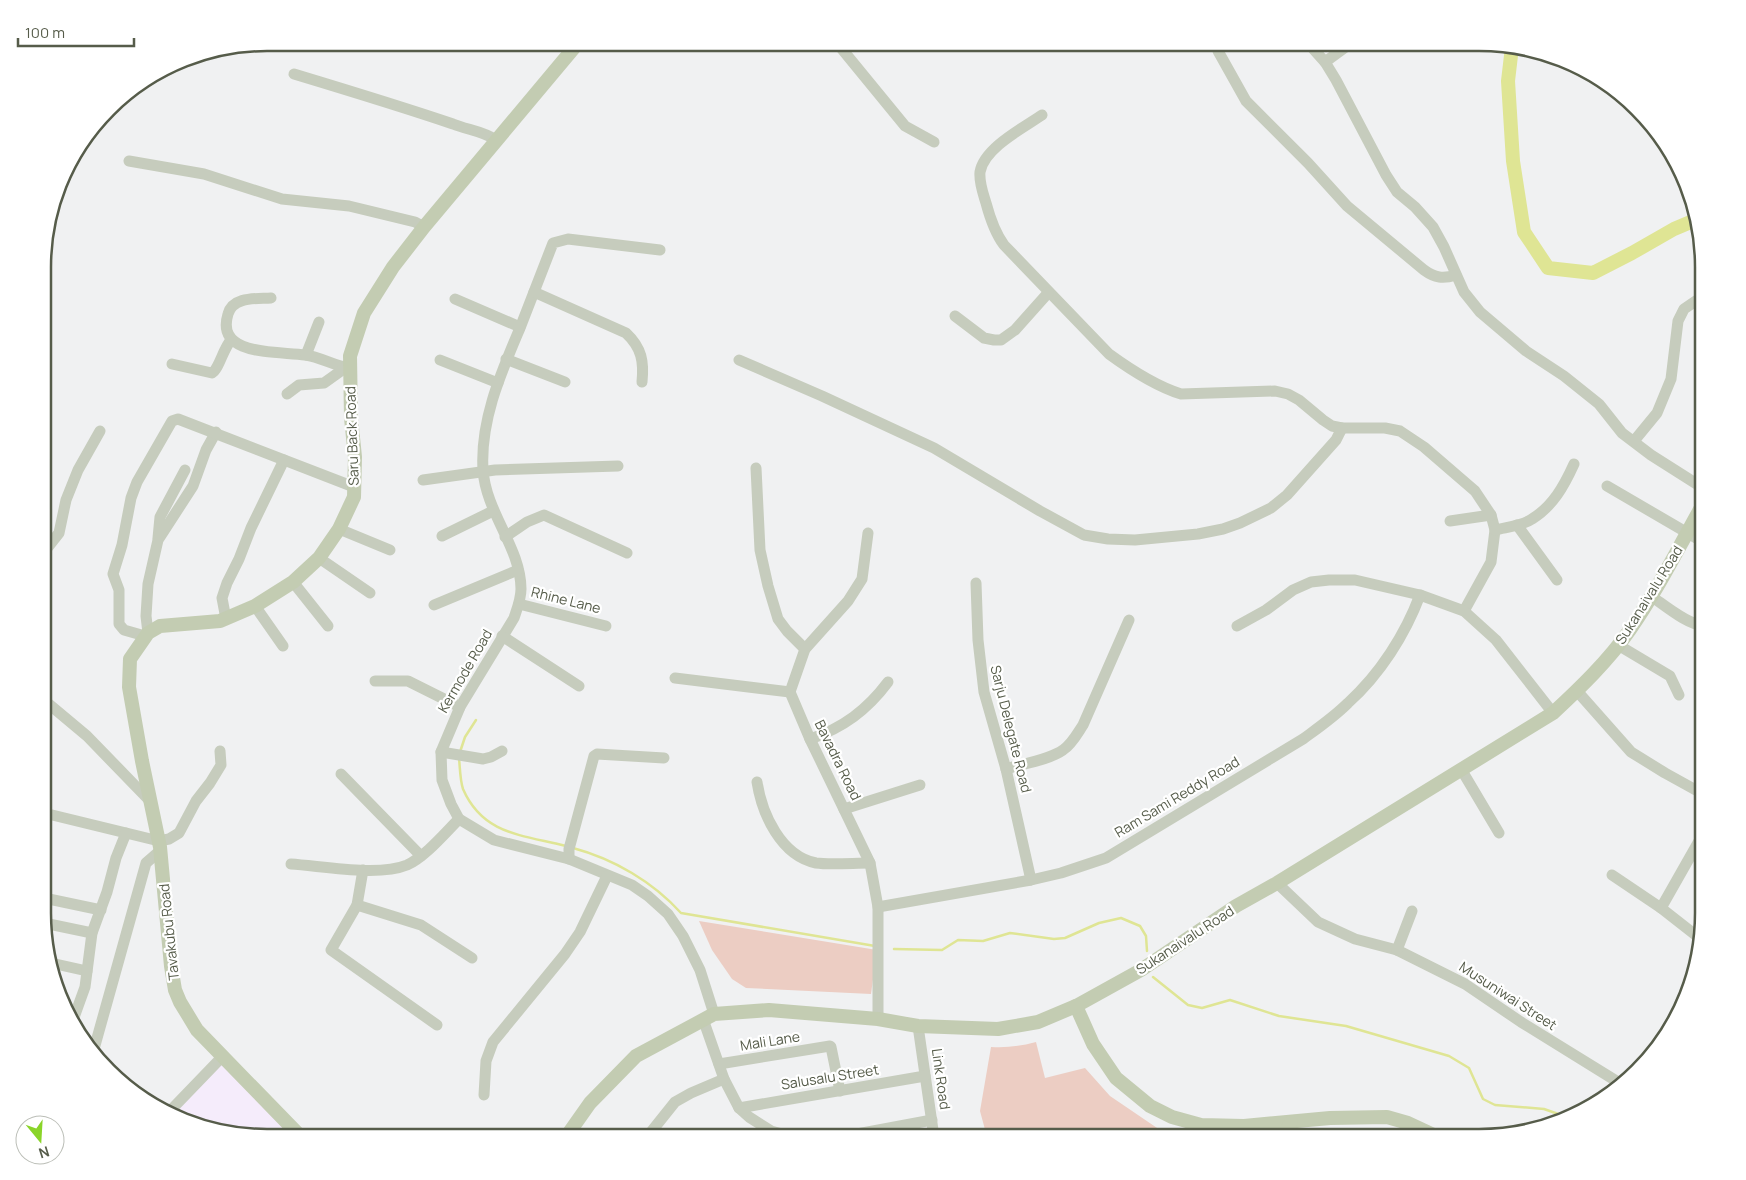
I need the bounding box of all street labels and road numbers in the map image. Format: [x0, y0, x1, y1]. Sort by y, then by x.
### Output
street label: Saru Back Road [340, 386, 363, 486]
street label: Sukanaivalu Road [1611, 542, 1687, 648]
street label: Rhine Lane [529, 582, 603, 617]
street label: Kermode Road [433, 625, 496, 716]
street label: Sarju Delegate Road [986, 663, 1037, 795]
street label: Bavadra Road [811, 716, 866, 803]
street label: Ram Sami Reddy Road [1111, 752, 1243, 841]
street label: Tavakubu Road [154, 883, 183, 981]
street label: Sukanaivalu Road [1132, 901, 1237, 978]
street label: Musuniwai Street [1456, 957, 1561, 1034]
street label: Mali Lane [739, 1026, 801, 1055]
street label: Link Road [928, 1047, 955, 1111]
street label: Salusalu Street [780, 1059, 880, 1094]

